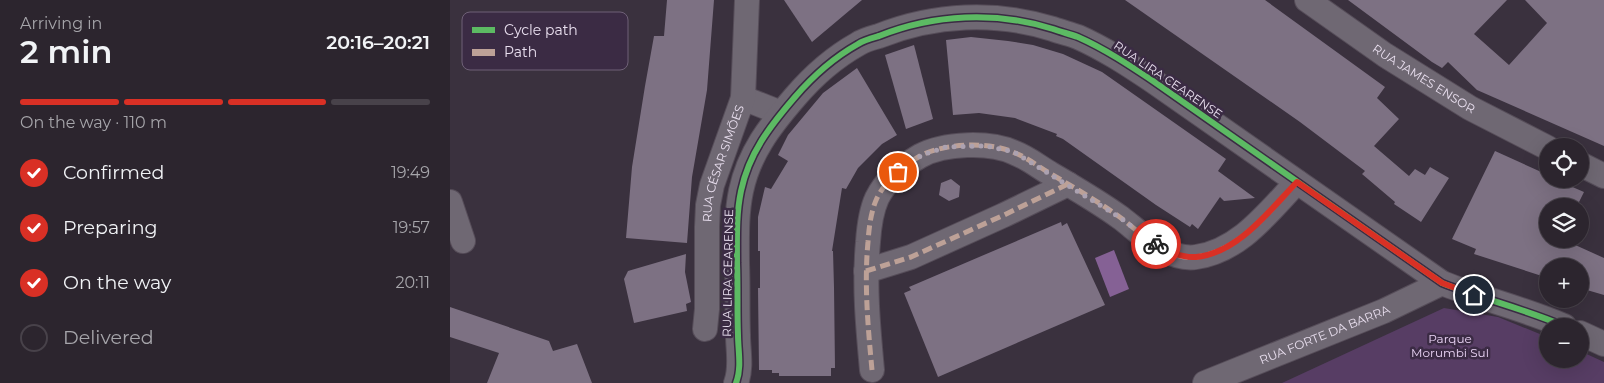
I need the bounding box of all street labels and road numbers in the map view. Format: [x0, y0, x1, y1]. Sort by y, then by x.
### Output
street label: RUA LIRA CEARENSE [1111, 38, 1225, 122]
street label: RUA JAMES ENSOR [1370, 41, 1478, 116]
street label: RUA CÉSAR SIMÕES [699, 103, 747, 223]
street label: RUA LIRA CEARENSE [719, 209, 736, 337]
street label: RUA FORTE DA BARRA [1257, 301, 1392, 367]

